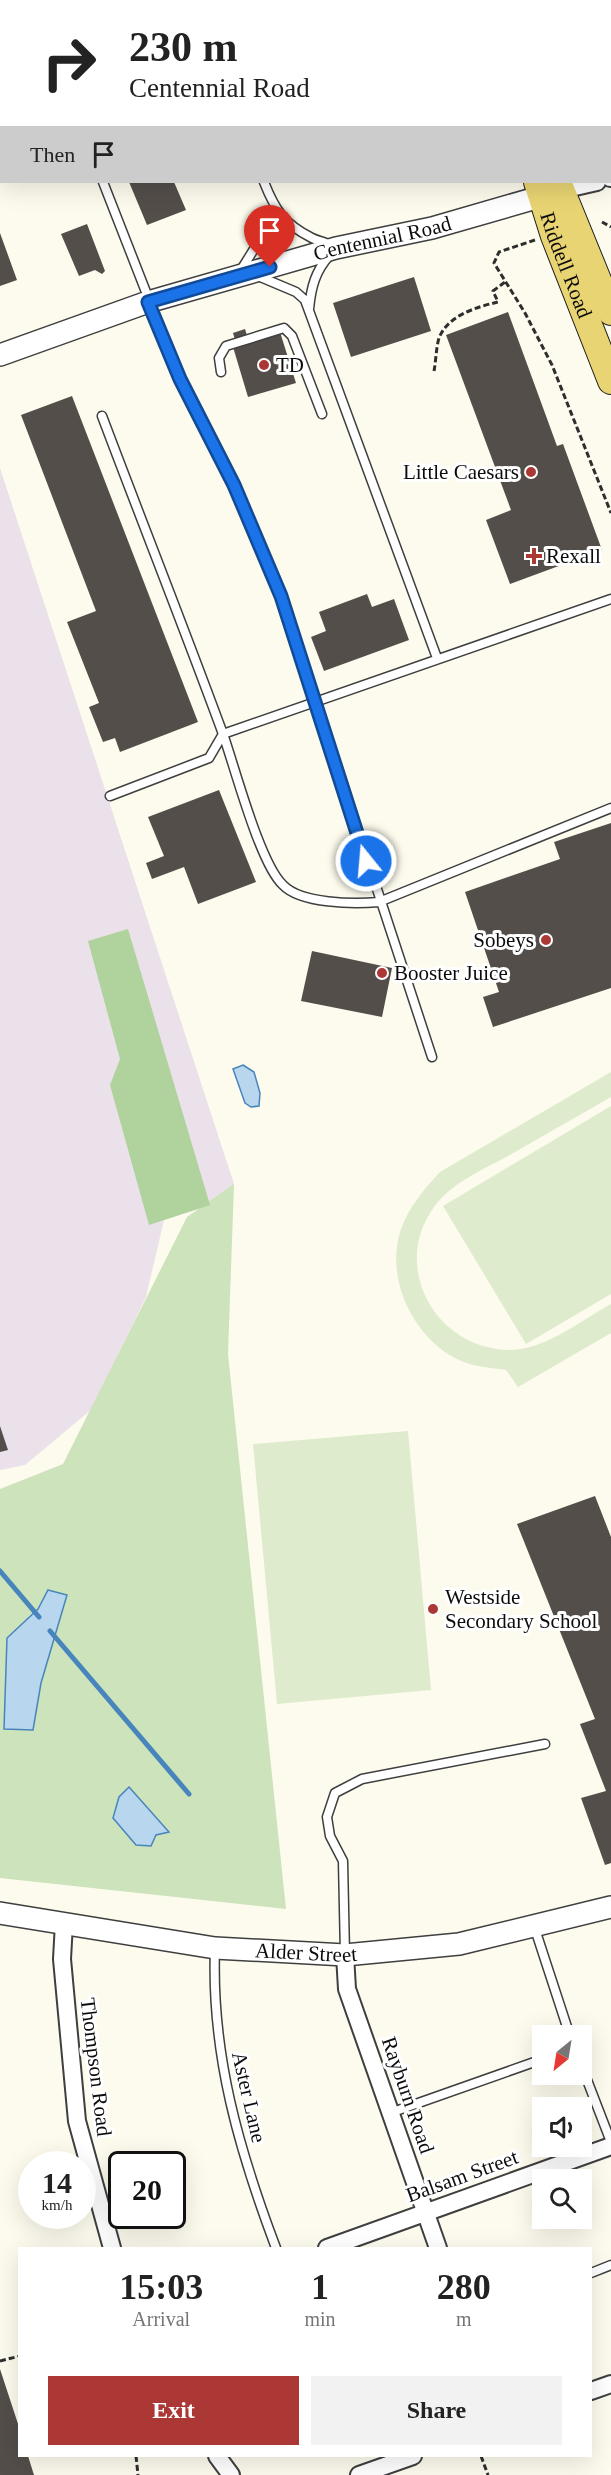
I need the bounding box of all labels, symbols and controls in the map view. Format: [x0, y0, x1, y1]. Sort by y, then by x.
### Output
icon: right [30, 24, 108, 102]
text: 230 m [129, 24, 238, 70]
text: Centennial Road [129, 73, 310, 103]
icon: arrive [87, 138, 120, 171]
text: Then [30, 142, 75, 167]
pin [244, 205, 295, 267]
street label: Riddell Road [535, 209, 597, 322]
street label: Centennial Road [310, 211, 454, 266]
icon: arrive [253, 214, 286, 247]
place label: TD [276, 353, 304, 377]
marker: TD [257, 358, 271, 372]
place label: Little Caesars [403, 460, 519, 484]
marker: Little Caesars [524, 465, 538, 479]
place label: Rexall [546, 544, 601, 568]
marker: Rexall [527, 549, 541, 563]
position arrow [334, 829, 398, 893]
place label: Sobeys [473, 928, 534, 952]
marker: Sobeys [539, 933, 553, 947]
place label: Booster Juice [394, 961, 508, 985]
marker: Booster Juice [375, 966, 389, 980]
place label: Westside Secondary School [445, 1585, 597, 1633]
marker: Westside Secondary School [426, 1602, 440, 1616]
street label: Alder Street [254, 1938, 358, 1967]
street label: Thompson Road [76, 1996, 116, 2138]
north arrow [532, 2025, 592, 2085]
map controls [532, 2025, 592, 2229]
street label: Rayburn Road [377, 2033, 439, 2157]
street label: Aster Lane [227, 2049, 271, 2145]
button: sound [532, 2097, 592, 2157]
street label: Balsam Street [403, 2145, 521, 2207]
speed limit sign: 20 [108, 2151, 186, 2229]
text: 14 [42, 2166, 72, 2199]
button: search [532, 2169, 592, 2229]
text: km/h [42, 2197, 72, 2213]
text: 15:03 [119, 2267, 203, 2307]
text: 1 [311, 2267, 329, 2307]
text: 280 [437, 2267, 491, 2307]
text: Arrival [132, 2308, 190, 2330]
text: min [304, 2308, 336, 2330]
text: m [456, 2308, 472, 2330]
button: Exit [48, 2376, 299, 2445]
button: Share [311, 2376, 562, 2445]

